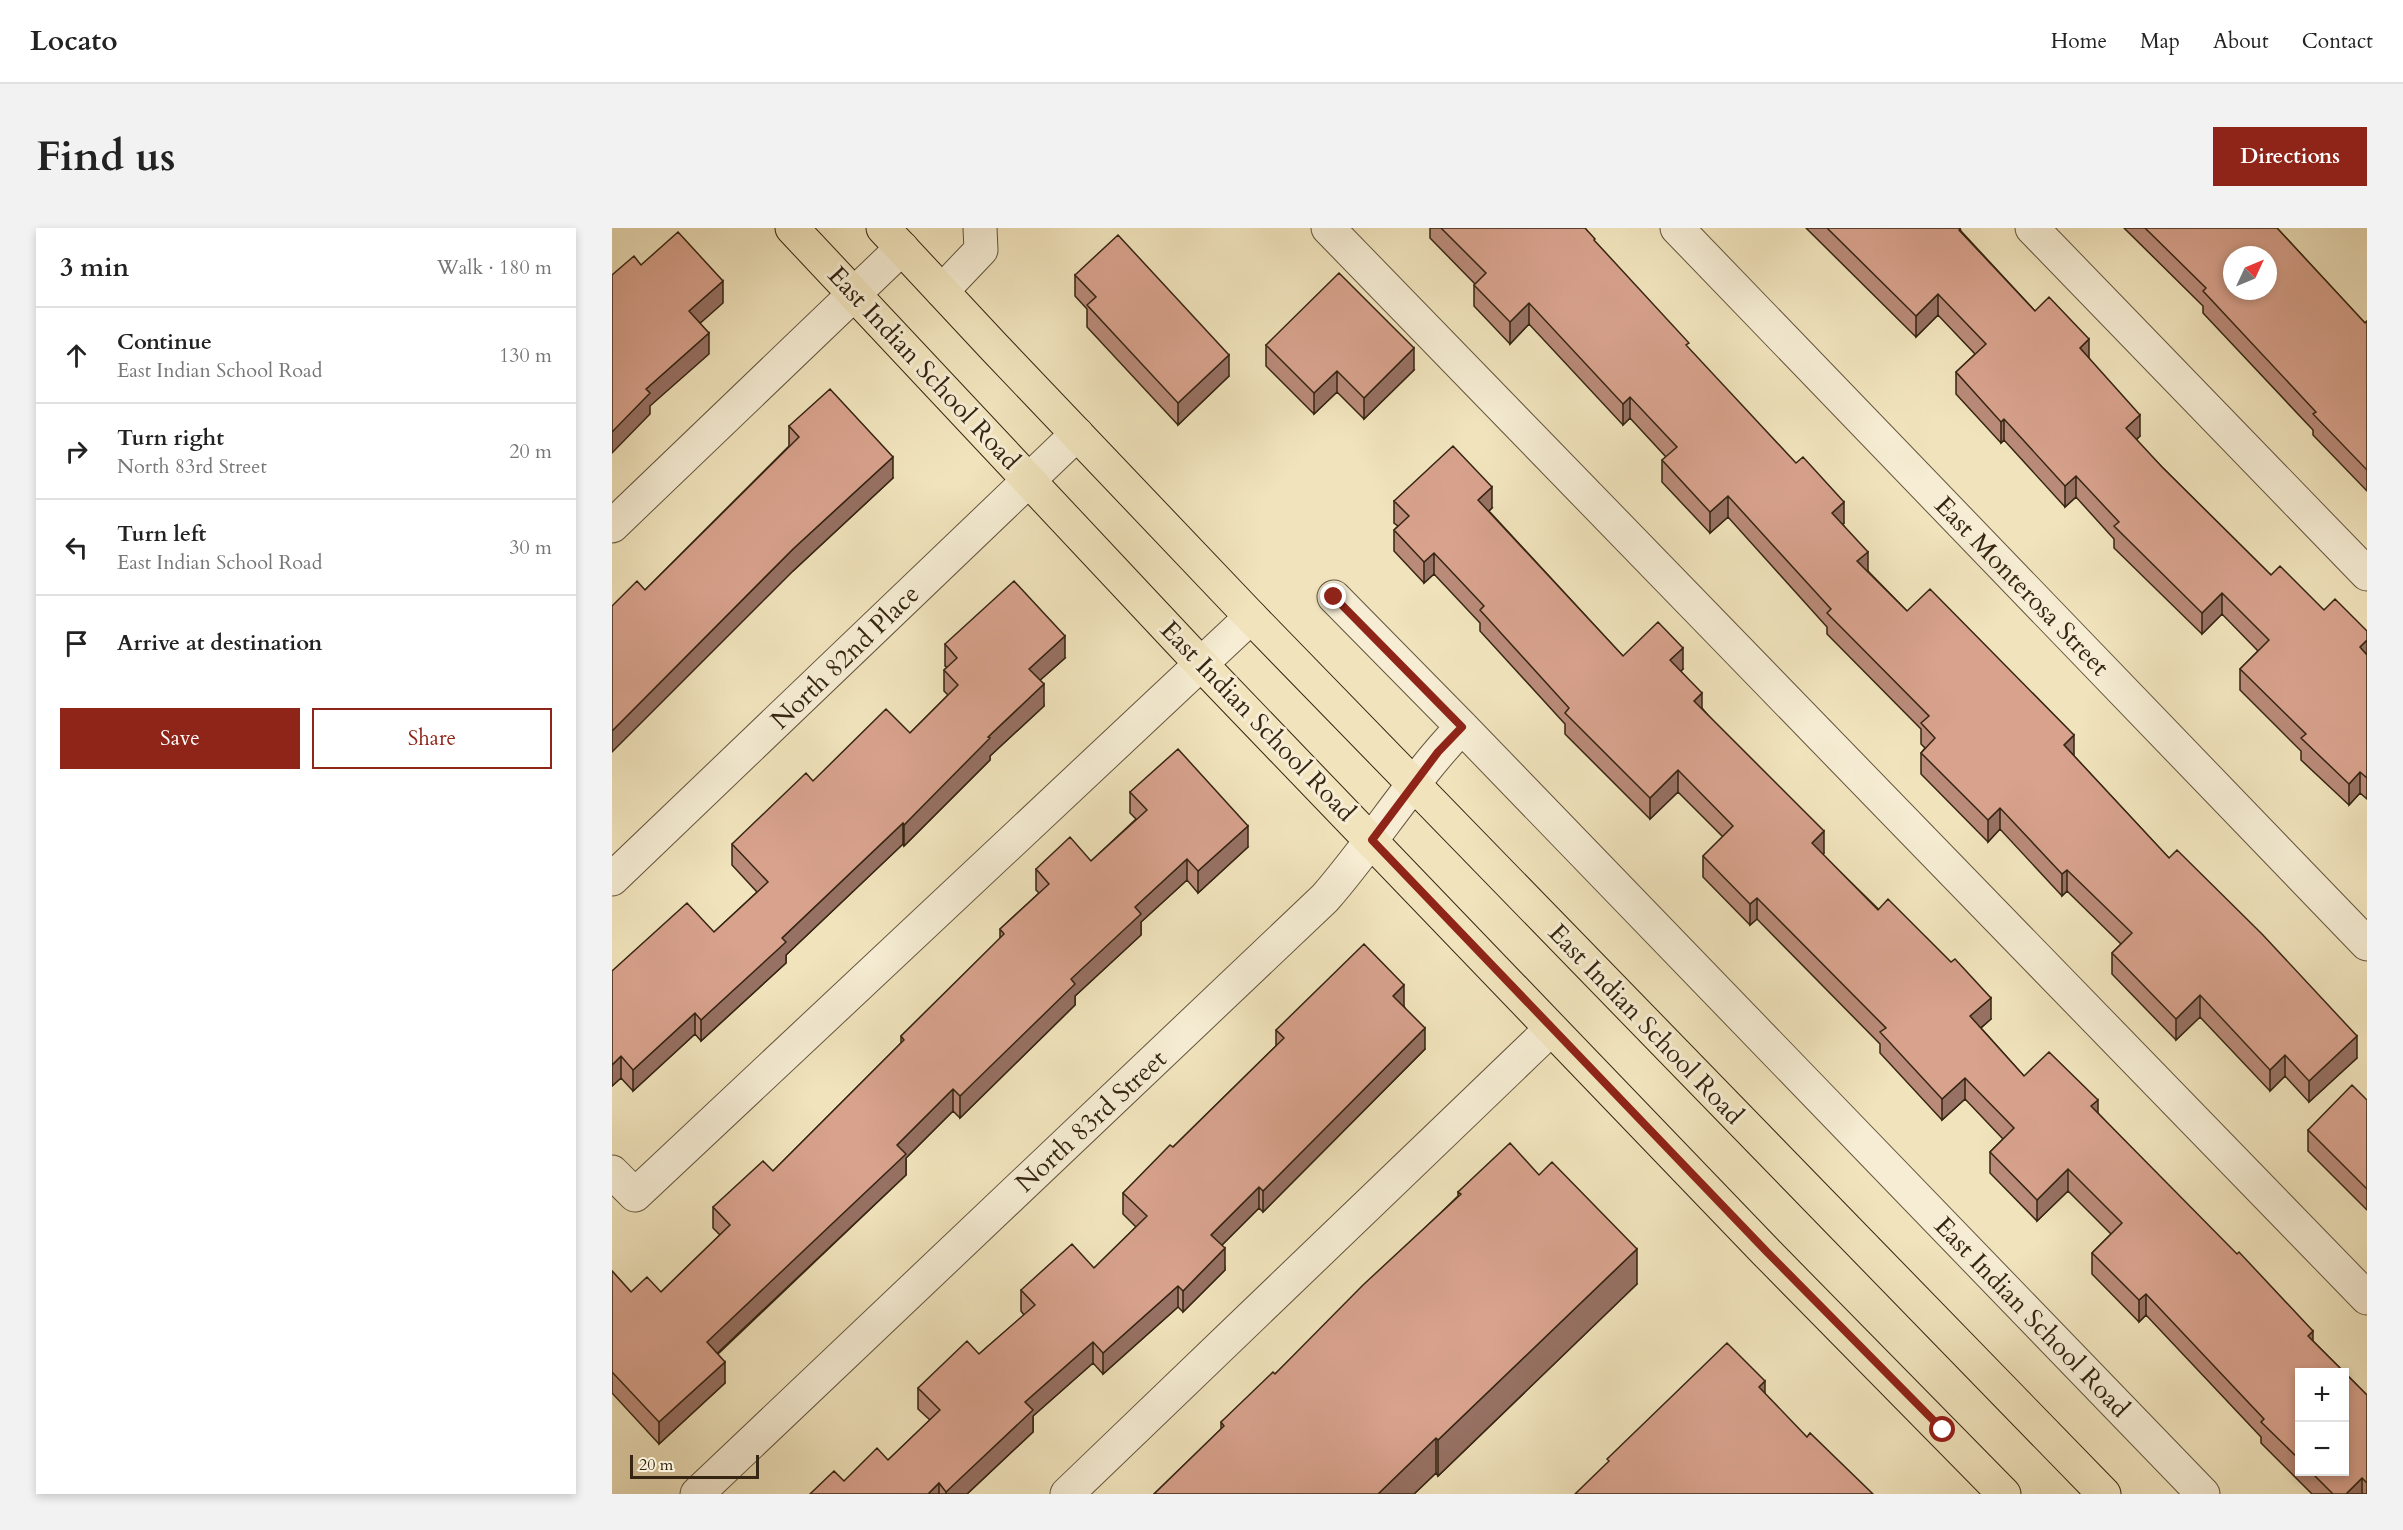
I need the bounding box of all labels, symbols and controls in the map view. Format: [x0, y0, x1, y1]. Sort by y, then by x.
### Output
text: Locato [30, 22, 118, 60]
text: Home [2051, 27, 2107, 56]
text: Map [2140, 27, 2180, 56]
text: About [2213, 27, 2269, 56]
text: Contact [2302, 27, 2373, 56]
button: Directions [2213, 127, 2367, 186]
text: Find us [36, 128, 176, 185]
north arrow [2223, 246, 2277, 300]
text: 3 min [60, 250, 129, 285]
text: Walk · 180 m [437, 254, 552, 281]
street label: East Indian School Road [820, 258, 1028, 478]
text: Continue [117, 327, 212, 357]
icon: ahead [60, 339, 93, 372]
text: 130 m [499, 342, 552, 369]
text: East Indian School Road [117, 357, 322, 384]
text: Turn right [117, 423, 224, 453]
icon: right [60, 435, 93, 468]
text: 20 m [509, 438, 552, 465]
text: North 83rd Street [117, 453, 267, 480]
street label: East Monterosa Street [1927, 488, 2117, 684]
text: Turn left [117, 519, 206, 549]
icon: left [60, 531, 93, 564]
text: 30 m [509, 534, 552, 561]
text: East Indian School Road [117, 549, 322, 576]
street label: North 82nd Place [763, 577, 927, 737]
route end [1320, 583, 1346, 609]
street label: East Indian School Road [1153, 613, 1363, 829]
icon: arrive [60, 627, 93, 660]
text: Arrive at destination [117, 628, 322, 658]
button: Save [60, 708, 300, 769]
button: Share [312, 708, 552, 769]
street label: East Indian School Road [1541, 916, 1751, 1132]
street label: North 83rd Street [1008, 1042, 1174, 1200]
street label: East Indian School Road [1927, 1209, 2137, 1425]
map controls [2295, 1368, 2349, 1476]
button: + [2295, 1368, 2349, 1422]
route start [1929, 1416, 1955, 1442]
button: − [2295, 1422, 2349, 1476]
scale bar [630, 1452, 759, 1480]
text: 20 m [639, 1454, 673, 1476]

